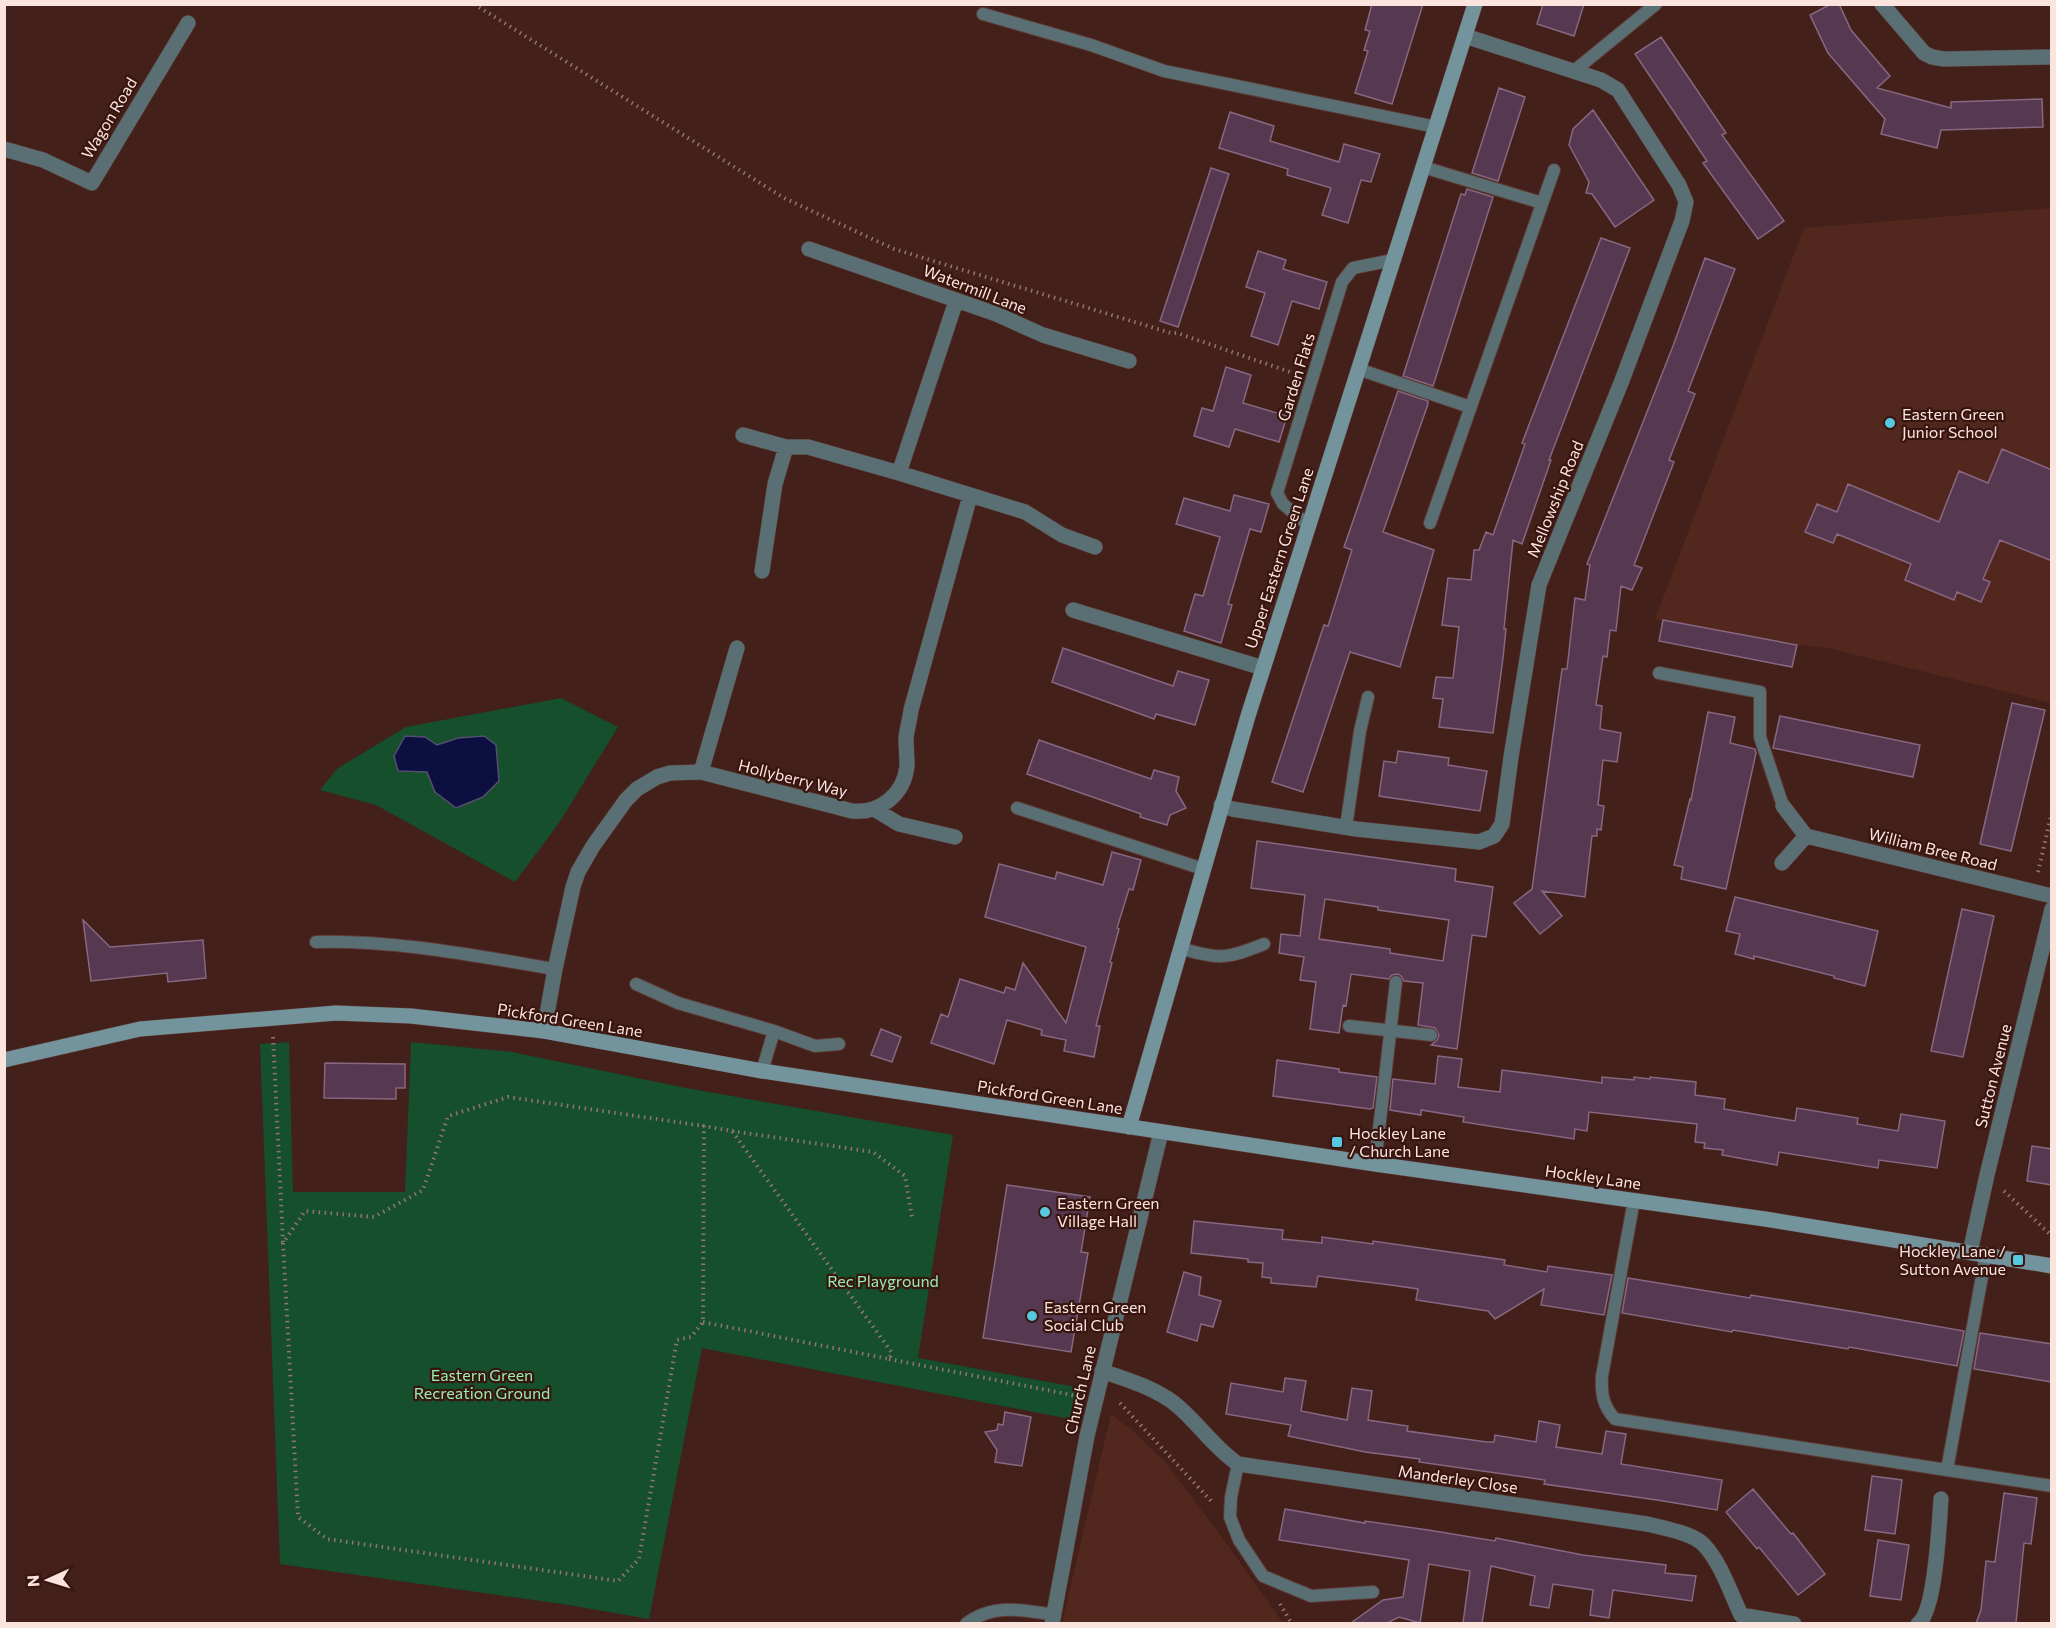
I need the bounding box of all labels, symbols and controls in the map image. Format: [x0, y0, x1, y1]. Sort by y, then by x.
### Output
street label: Wagon Road [77, 74, 140, 162]
street label: Watermill Lane [921, 260, 1030, 317]
street label: Garden Flats [1273, 330, 1318, 423]
place label: Eastern Green Junior School [1902, 404, 2005, 441]
marker: Eastern Green Junior School [1883, 416, 1897, 430]
street label: Mellowship Road [1522, 438, 1587, 560]
street label: Upper Eastern Green Lane [1240, 465, 1317, 651]
street label: Hollyberry Way [737, 755, 850, 800]
street label: William Bree Road [1867, 823, 1999, 874]
street label: Pickford Green Lane [496, 999, 644, 1040]
street label: Sutton Avenue [1970, 1022, 2015, 1130]
street label: Pickford Green Lane [976, 1076, 1124, 1117]
place label: Hockley Lane / Church Lane [1349, 1123, 1450, 1160]
marker: Hockley Lane / Church Lane [1330, 1135, 1344, 1149]
street label: Hockley Lane [1544, 1160, 1642, 1193]
place label: Eastern Green Village Hall [1057, 1193, 1160, 1230]
marker: Eastern Green Village Hall [1038, 1205, 1052, 1219]
place label: Hockley Lane / Sutton Avenue [1899, 1241, 2006, 1278]
marker: Hockley Lane / Sutton Avenue [2011, 1253, 2025, 1267]
park label: Rec Playground [827, 1271, 939, 1290]
place label: Eastern Green Social Club [1044, 1297, 1147, 1334]
marker: Eastern Green Social Club [1025, 1309, 1039, 1323]
street label: Church Lane [1060, 1344, 1099, 1436]
park label: Eastern Green Recreation Ground [414, 1365, 550, 1402]
street label: Manderley Close [1397, 1461, 1519, 1496]
north arrow [18, 1550, 78, 1610]
text: N [23, 1574, 42, 1588]

